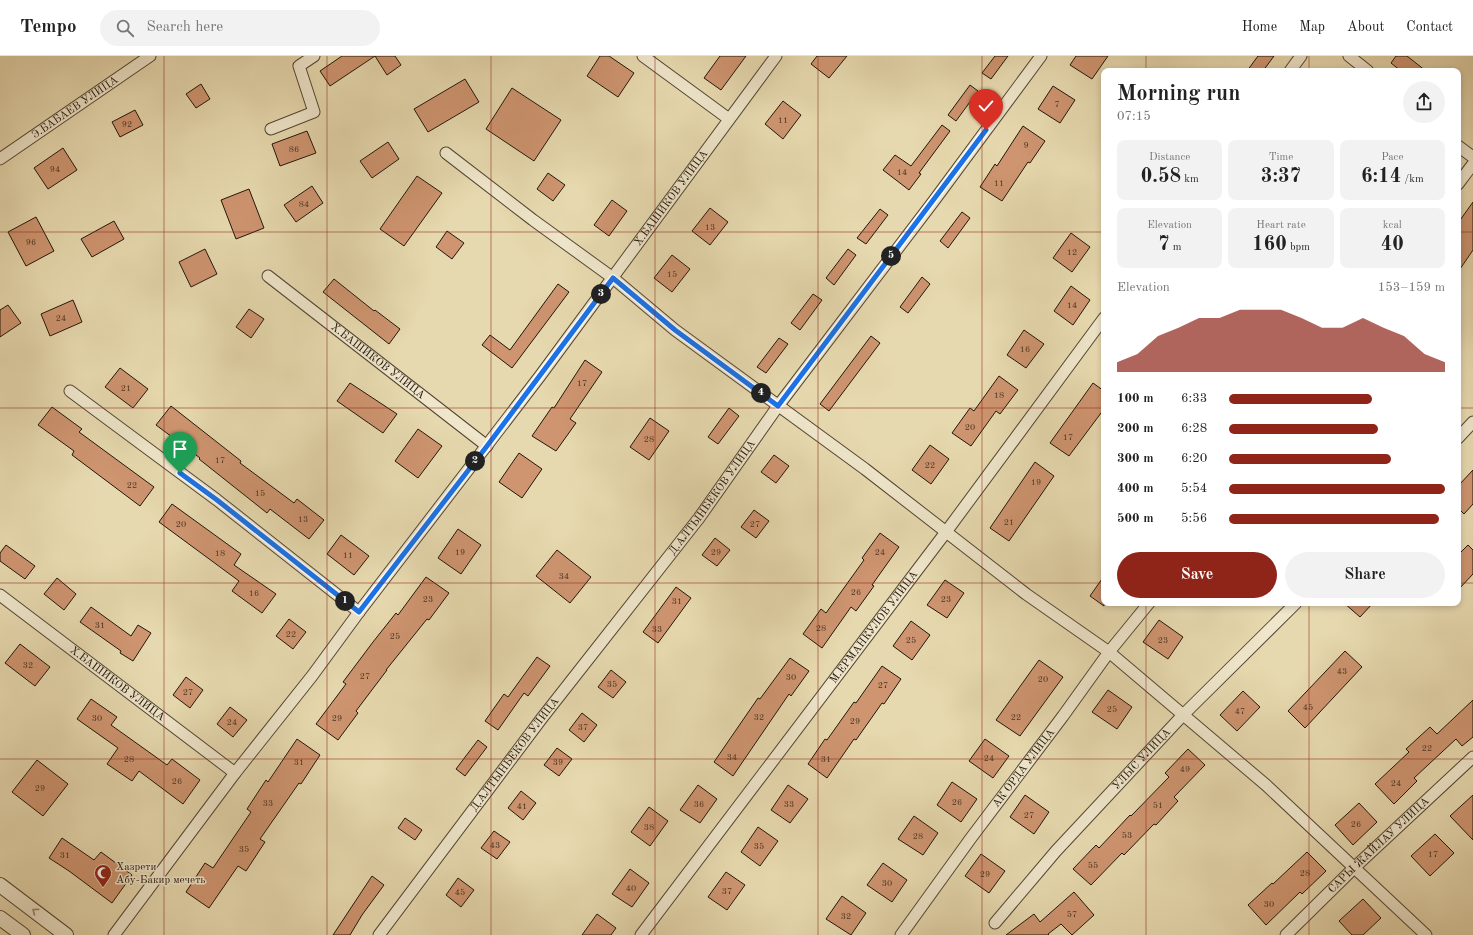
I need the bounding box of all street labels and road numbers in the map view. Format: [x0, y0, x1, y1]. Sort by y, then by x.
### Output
street label: Э.БАБАЕВ УЛИЦА [30, 74, 121, 141]
street label: Х.БАШИКОВ УЛИЦА [632, 148, 710, 248]
street label: Х.БАШИКОВ УЛИЦА [329, 321, 427, 401]
street label: Д.АЛТЫНБЕКОВ УЛИЦА [667, 438, 758, 557]
street label: М.ЕРМАНКУЛОВ УЛИЦА [828, 569, 920, 685]
street label: Х.БАШИКОВ УЛИЦА [68, 644, 167, 723]
street label: Д.АЛТЫНБЕКОВ УЛИЦА [469, 695, 562, 813]
street label: АК ОРДА УЛИЦА [991, 726, 1057, 810]
street label: УЛЫС УЛИЦА [1111, 726, 1173, 792]
street label: САРЫ ЖАЙЛАУ УЛИЦА [1326, 795, 1432, 895]

